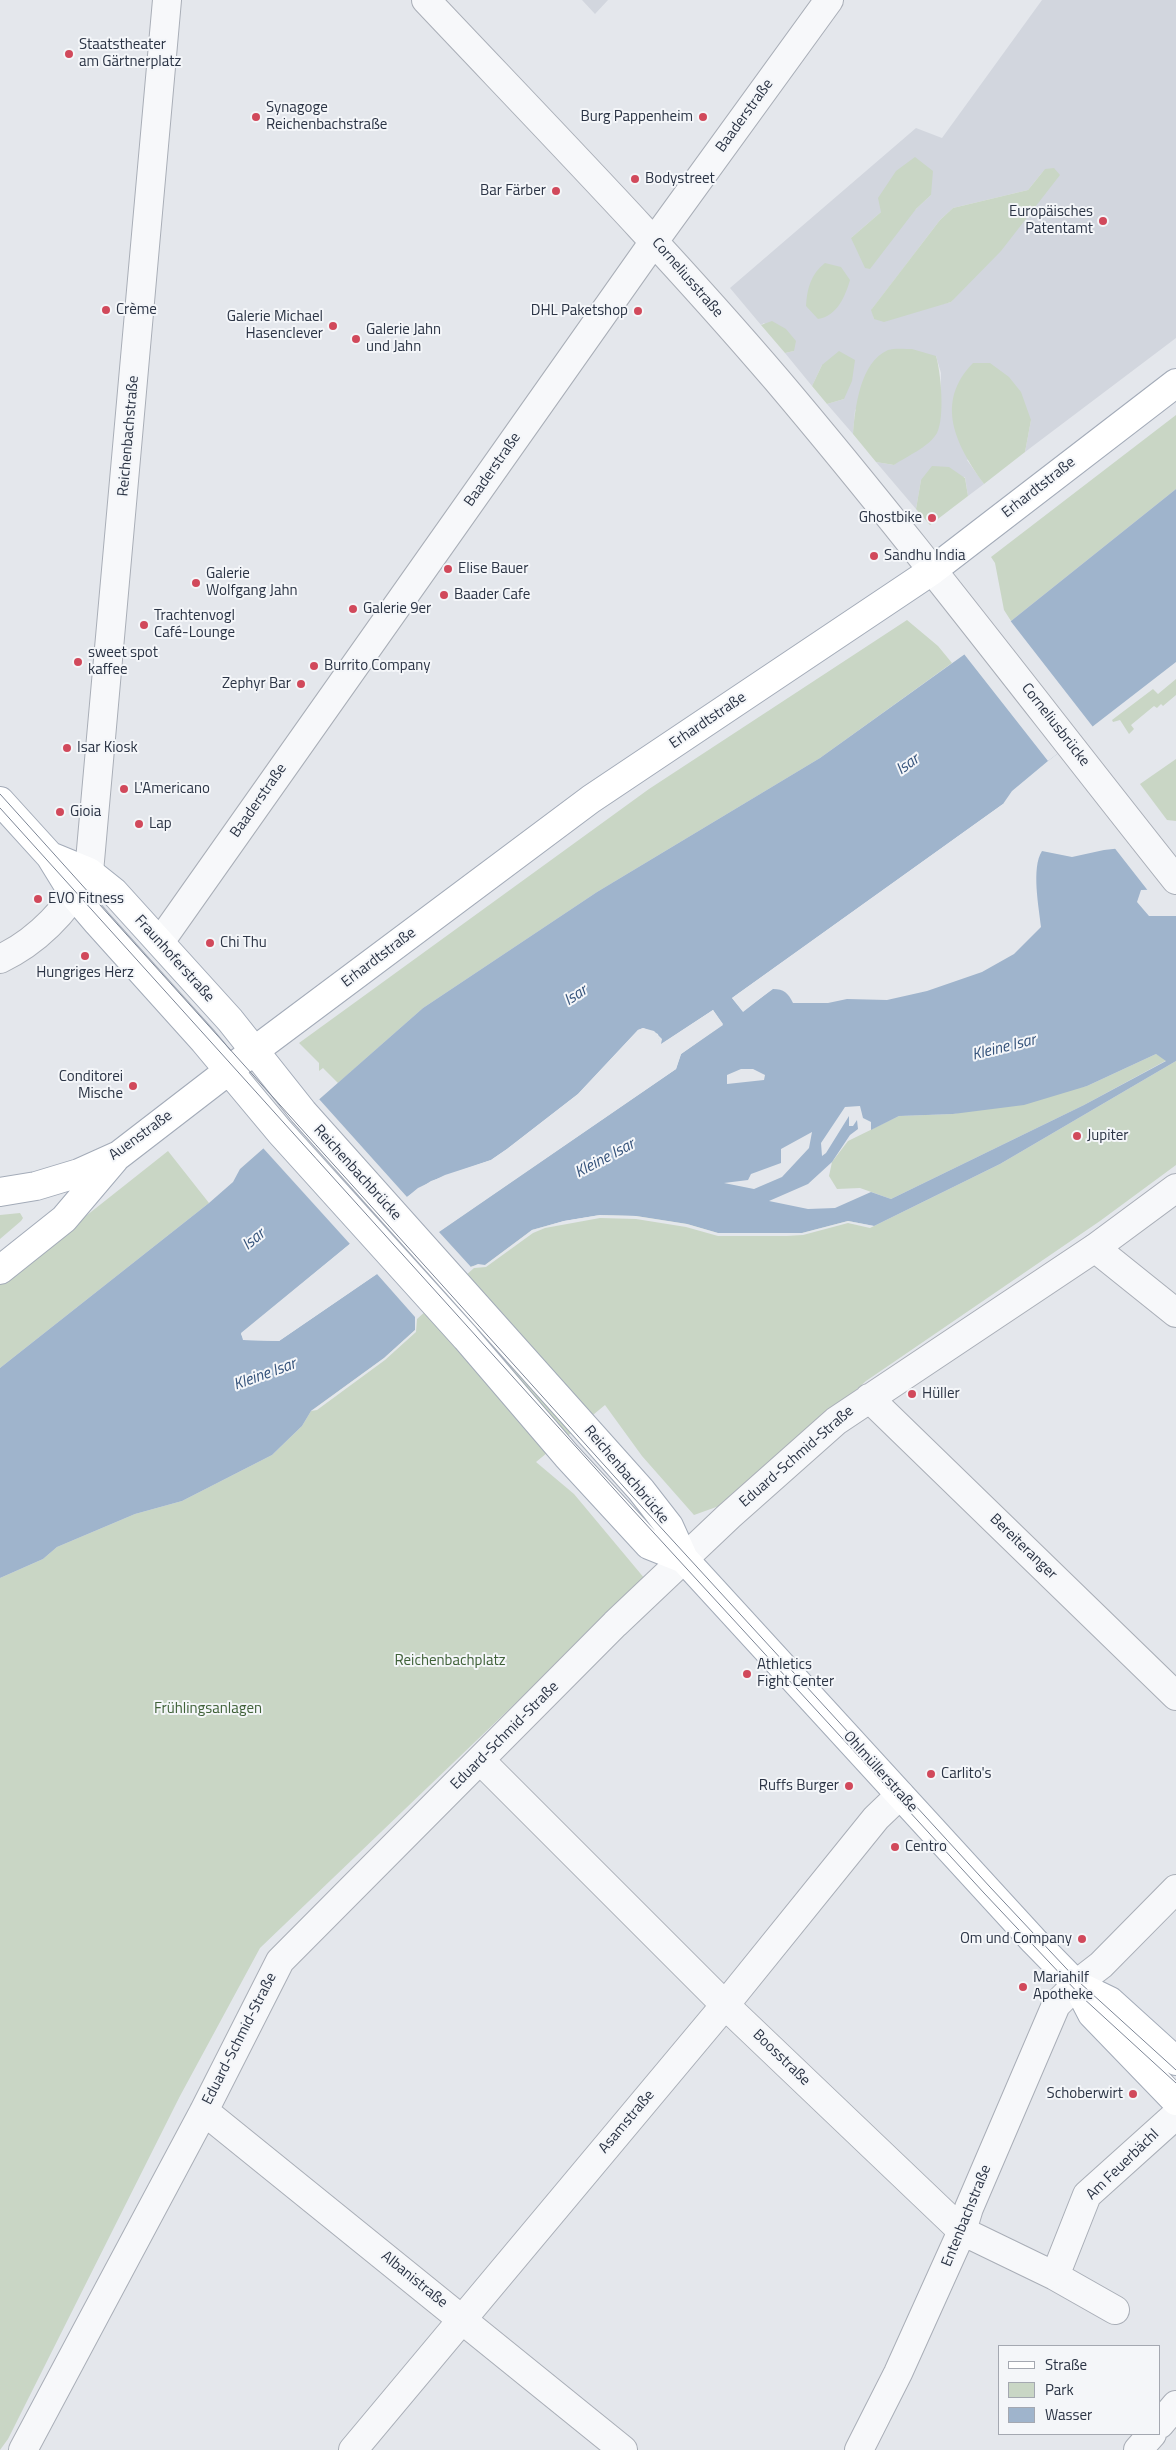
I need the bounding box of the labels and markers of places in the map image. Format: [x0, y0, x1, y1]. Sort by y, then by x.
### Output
place label: Staatstheater am Gärtnerplatz [79, 36, 181, 71]
marker: Staatstheater am Gärtnerplatz [63, 48, 75, 60]
place label: Synagoge Reichenbachstraße [266, 99, 387, 134]
place label: Burg Pappenheim [580, 108, 693, 126]
marker: Synagoge Reichenbachstraße [250, 111, 262, 123]
marker: Burg Pappenheim [697, 111, 709, 123]
place label: Bodystreet [645, 170, 715, 188]
marker: Bodystreet [629, 173, 641, 185]
place label: Bar Färber [480, 182, 546, 200]
marker: Bar Färber [550, 185, 562, 197]
place label: Europäisches Patentamt [1009, 203, 1093, 238]
marker: Europäisches Patentamt [1097, 215, 1109, 227]
place label: Crème [116, 301, 157, 319]
place label: DHL Paketshop [531, 302, 628, 320]
marker: Crème [100, 304, 112, 316]
marker: DHL Paketshop [632, 305, 644, 317]
place label: Galerie Michael Hasenclever [227, 308, 323, 343]
marker: Galerie Michael Hasenclever [327, 320, 339, 332]
place label: Galerie Jahn und Jahn [366, 321, 441, 356]
marker: Galerie Jahn und Jahn [350, 333, 362, 345]
place label: Ghostbike [859, 509, 922, 527]
marker: Ghostbike [926, 512, 938, 524]
place label: Sandhu India [884, 547, 965, 565]
marker: Sandhu India [868, 550, 880, 562]
place label: Elise Bauer [458, 560, 528, 578]
marker: Elise Bauer [442, 563, 454, 575]
place label: Galerie Wolfgang Jahn [206, 565, 298, 600]
marker: Galerie Wolfgang Jahn [190, 577, 202, 589]
place label: Baader Cafe [454, 586, 530, 604]
marker: Baader Cafe [438, 589, 450, 601]
place label: Galerie 9er [363, 600, 431, 618]
marker: Galerie 9er [347, 603, 359, 615]
place label: Trachtenvogl Café-Lounge [154, 607, 235, 642]
marker: Trachtenvogl Café-Lounge [138, 619, 150, 631]
place label: sweet spot kaffee [88, 644, 158, 679]
marker: sweet spot kaffee [72, 656, 84, 668]
place label: Burrito Company [324, 657, 430, 675]
marker: Burrito Company [308, 660, 320, 672]
place label: Zephyr Bar [222, 675, 291, 693]
marker: Zephyr Bar [295, 678, 307, 690]
place label: Isar Kiosk [77, 739, 138, 757]
marker: Isar Kiosk [61, 742, 73, 754]
place label: L'Americano [134, 780, 210, 798]
marker: L'Americano [118, 783, 130, 795]
place label: Gioia [70, 803, 101, 821]
marker: Gioia [54, 806, 66, 818]
place label: Lap [149, 815, 172, 833]
marker: Lap [133, 818, 145, 830]
place label: EVO Fitness [48, 890, 124, 908]
marker: EVO Fitness [32, 893, 44, 905]
place label: Chi Thu [220, 934, 267, 952]
marker: Chi Thu [204, 937, 216, 949]
marker: Hungriges Herz [79, 950, 91, 962]
place label: Hungriges Herz [36, 964, 134, 982]
place label: Conditorei Mische [59, 1068, 123, 1103]
marker: Conditorei Mische [127, 1080, 139, 1092]
place label: Jupiter [1087, 1127, 1129, 1145]
marker: Jupiter [1071, 1130, 1083, 1142]
place label: Hüller [922, 1385, 960, 1403]
marker: Hüller [906, 1388, 918, 1400]
place label: Athletics Fight Center [757, 1656, 834, 1691]
marker: Athletics Fight Center [741, 1668, 753, 1680]
place label: Carlito's [941, 1765, 992, 1783]
marker: Carlito's [925, 1768, 937, 1780]
place label: Ruffs Burger [759, 1777, 839, 1795]
marker: Ruffs Burger [843, 1780, 855, 1792]
place label: Centro [905, 1838, 947, 1856]
marker: Centro [889, 1841, 901, 1853]
place label: Om und Company [960, 1930, 1072, 1948]
marker: Om und Company [1076, 1933, 1088, 1945]
place label: Mariahilf Apotheke [1033, 1969, 1093, 2004]
marker: Mariahilf Apotheke [1017, 1981, 1029, 1993]
place label: Schoberwirt [1047, 2085, 1123, 2103]
marker: Schoberwirt [1127, 2088, 1139, 2100]

